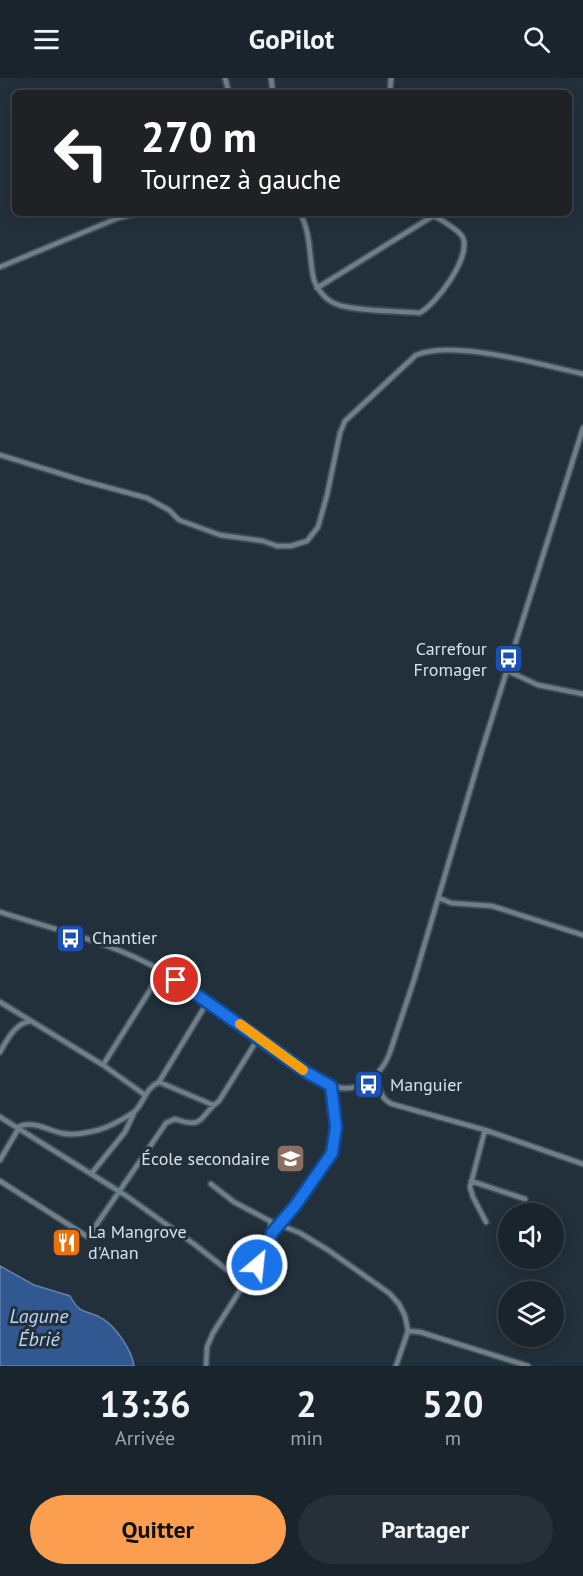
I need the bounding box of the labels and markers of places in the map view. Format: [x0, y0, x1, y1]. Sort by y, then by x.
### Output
place label: Carrefour Fromager [413, 637, 487, 681]
bus stop icon: Carrefour Fromager [492, 643, 524, 675]
bus stop icon: Chantier [55, 922, 87, 954]
place label: Chantier [92, 926, 157, 949]
pin [150, 954, 201, 1005]
bus stop icon: Manguier [353, 1069, 385, 1101]
place label: Manguier [390, 1073, 462, 1096]
school or university icon: École secondaire [275, 1143, 307, 1175]
place label: École secondaire [141, 1147, 270, 1170]
place label: La Mangrove d'Anan [88, 1220, 187, 1264]
restaurant icon: La Mangrove d'Anan [51, 1226, 83, 1258]

